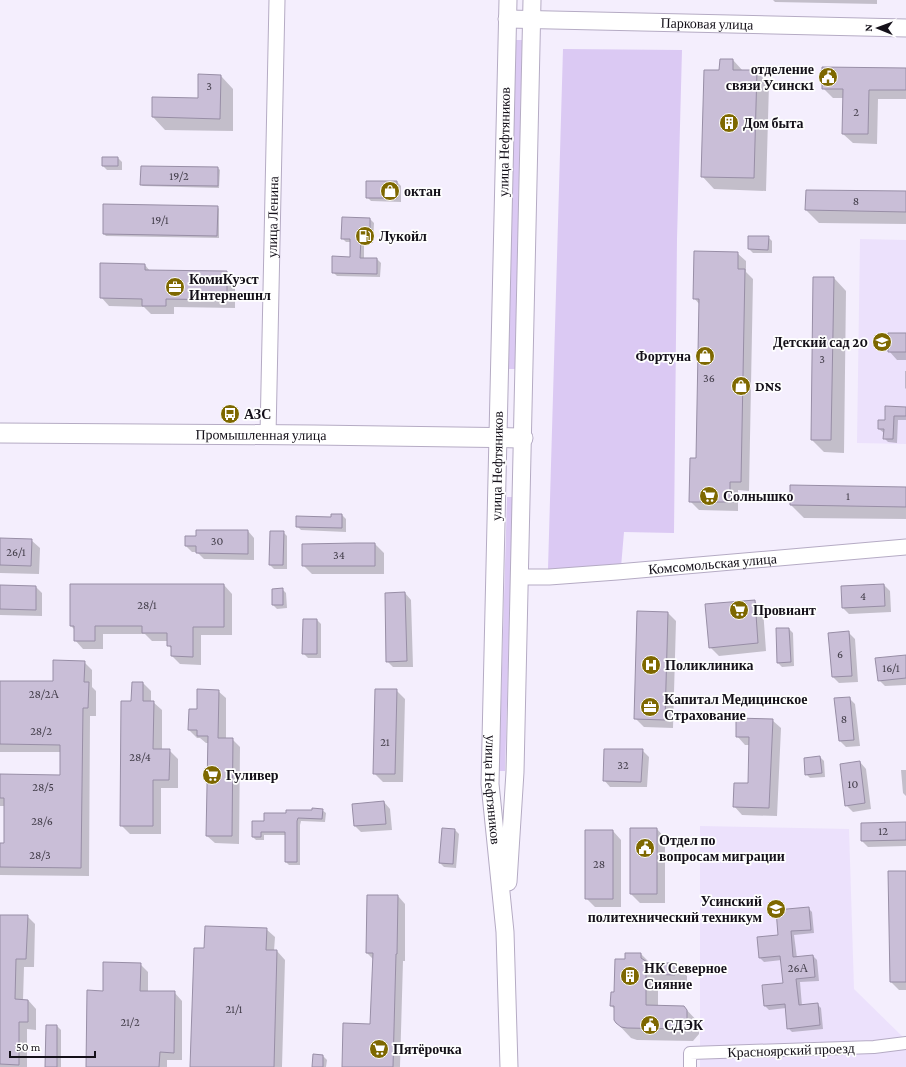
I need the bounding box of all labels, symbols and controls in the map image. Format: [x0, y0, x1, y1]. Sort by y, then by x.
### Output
north arrow [858, 8, 898, 48]
street label: Парковая улица [660, 14, 754, 33]
text: N [862, 23, 874, 32]
place label: отделение связи Усинск1 [726, 61, 814, 93]
public building icon: отделение связи Усинск1 [817, 66, 839, 88]
house number: 3 [206, 79, 212, 93]
street label: улица Нефтяников [495, 87, 513, 197]
house number: 2 [853, 105, 859, 119]
building icon: Дом быта [718, 112, 740, 134]
place label: Дом быта [743, 115, 804, 131]
house number: 19/2 [169, 169, 189, 183]
street label: улица Ленина [264, 175, 281, 258]
shop icon: октан [379, 180, 401, 202]
place label: октан [404, 183, 441, 199]
house number: 8 [853, 194, 859, 208]
house number: 19/1 [151, 213, 169, 227]
fuel station icon: Лукойл [354, 225, 376, 247]
place label: Лукойл [379, 228, 427, 244]
place label: КомиКуэст Интернешнл [189, 271, 271, 303]
office icon: КомиКуэст Интернешнл [164, 276, 186, 298]
school or university icon: Детский сад 20 [871, 331, 893, 353]
place label: Детский сад 20 [773, 334, 868, 350]
shop icon: Фортуна [694, 345, 716, 367]
place label: Фортуна [636, 348, 691, 364]
house number: 3 [819, 352, 825, 366]
house number: 36 [703, 371, 715, 385]
shop icon: DNS [730, 375, 752, 397]
place label: DNS [755, 378, 781, 394]
bus stop icon: АЗС [219, 403, 241, 425]
place label: АЗС [244, 406, 271, 422]
street label: улица Нефтяников [488, 411, 506, 521]
street label: Промышленная улица [195, 426, 327, 443]
supermarket icon: Солнышко [698, 485, 720, 507]
place label: Солнышко [723, 488, 793, 504]
house number: 1 [846, 489, 850, 503]
house number: 30 [211, 534, 223, 548]
house number: 26/1 [6, 545, 26, 559]
house number: 34 [333, 548, 345, 562]
street label: Комсомольская улица [648, 550, 778, 577]
house number: 4 [860, 589, 866, 603]
house number: 28/1 [137, 598, 157, 612]
supermarket icon: Провиант [728, 599, 750, 621]
place label: Провиант [753, 602, 816, 618]
house number: 6 [837, 647, 843, 661]
hospital icon: Поликлиника [640, 654, 662, 676]
place label: Поликлиника [665, 657, 754, 673]
house number: 16/1 [882, 661, 900, 675]
house number: 28/2А [29, 687, 60, 701]
place label: Капитал Медицинское Страхование [664, 691, 807, 723]
office icon: Капитал Медицинское Страхование [639, 696, 661, 718]
house number: 8 [841, 712, 847, 726]
house number: 28/2 [30, 724, 52, 738]
house number: 21 [380, 735, 390, 749]
street label: улица Нефтяников [482, 735, 504, 846]
house number: 28/4 [129, 750, 151, 764]
house number: 32 [617, 758, 629, 772]
supermarket icon: Гуливер [201, 764, 223, 786]
place label: Гуливер [226, 767, 279, 783]
house number: 10 [848, 777, 859, 791]
house number: 28/5 [32, 780, 54, 794]
house number: 28/6 [31, 814, 53, 828]
house number: 12 [878, 824, 888, 838]
place label: Отдел по вопросам миграции [659, 832, 785, 864]
public building icon: Отдел по вопросам миграции [634, 837, 656, 859]
house number: 28/3 [29, 848, 51, 862]
house number: 28 [593, 857, 605, 871]
place label: Усинский политехнический техникум [588, 893, 762, 925]
school or university icon: Усинский политехнический техникум [765, 898, 787, 920]
place label: НК Северное Сияние [644, 960, 727, 992]
house number: 26А [788, 961, 809, 975]
building icon: НК Северное Сияние [619, 965, 641, 987]
house number: 21/1 [225, 1002, 243, 1016]
public building icon: СДЭК [639, 1014, 661, 1036]
house number: 21/2 [120, 1015, 140, 1029]
place label: СДЭК [664, 1017, 704, 1033]
scale bar [10, 1033, 95, 1059]
supermarket icon: Пятёрочка [368, 1038, 390, 1060]
text: 50 m [16, 1040, 41, 1054]
street label: Красноярский проезд [727, 1040, 855, 1060]
place label: Пятёрочка [393, 1041, 462, 1057]

